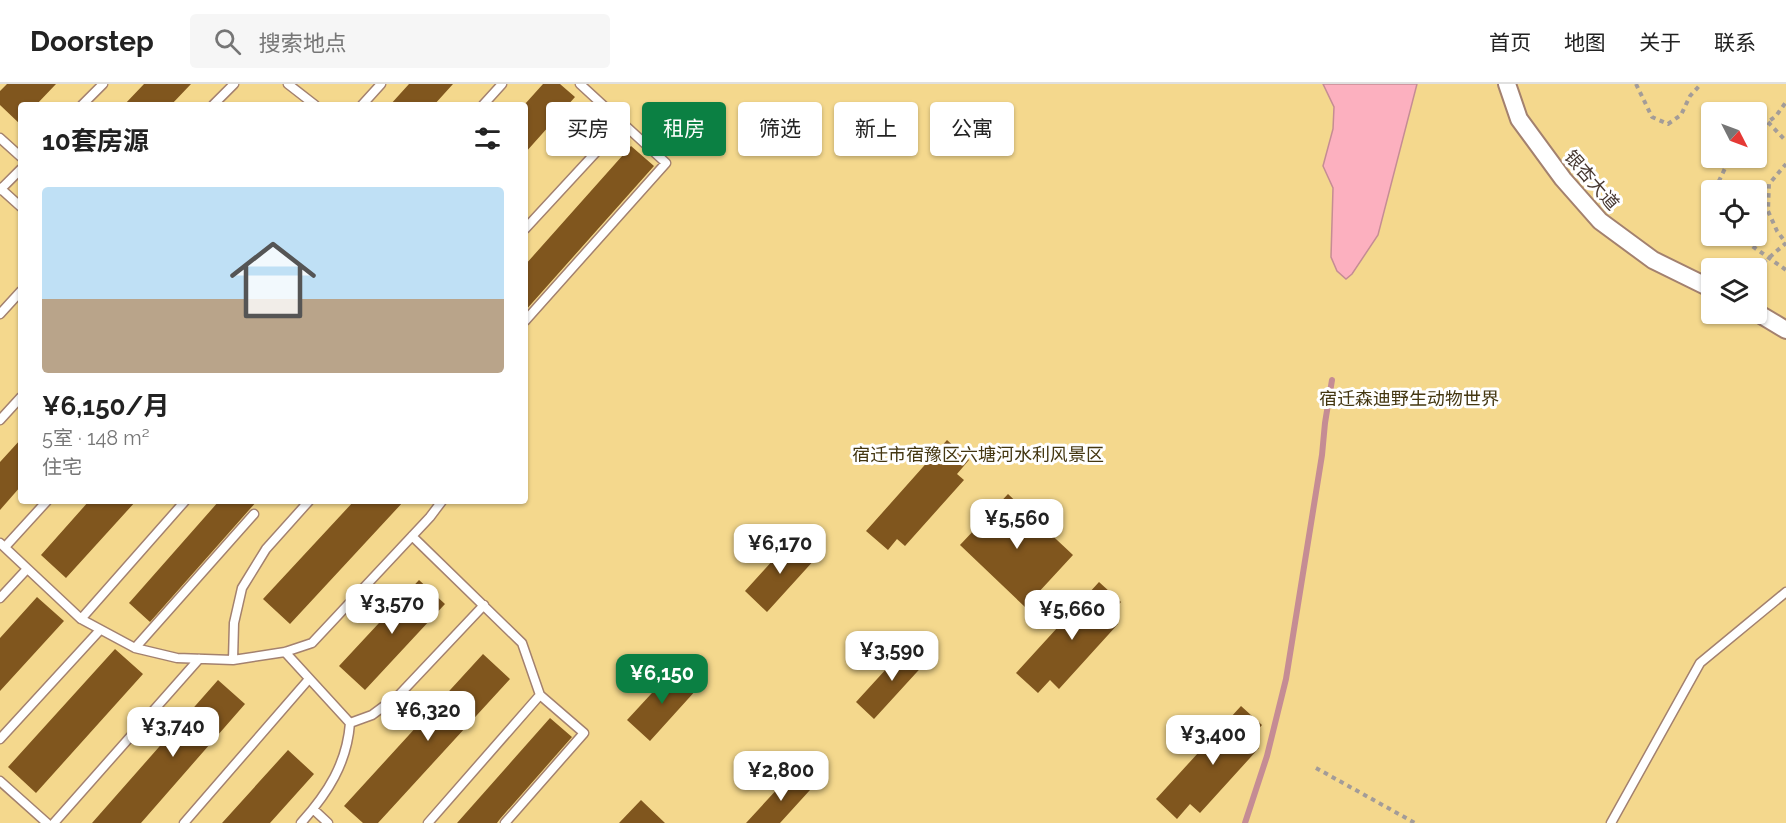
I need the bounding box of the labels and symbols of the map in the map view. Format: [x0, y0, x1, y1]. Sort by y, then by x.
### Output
north arrow [1701, 102, 1767, 168]
street label: 银杏大道 [1560, 146, 1624, 214]
park label: 宿迁森迪野生动物世界 [1319, 388, 1499, 409]
park label: 宿迁市宿豫区六塘河水利风景区 [852, 444, 1104, 465]
pin: ¥5,560 [968, 499, 1066, 550]
pin: ¥6,170 [731, 524, 829, 575]
pin: ¥3,570 [343, 584, 441, 635]
pin: ¥5,660 [1023, 590, 1121, 641]
pin: ¥3,590 [843, 631, 941, 682]
pin: ¥6,150 [613, 654, 711, 705]
pin: ¥6,320 [379, 691, 477, 742]
pin: ¥3,740 [124, 707, 222, 758]
pin: ¥3,400 [1164, 715, 1262, 766]
pin: ¥2,800 [732, 751, 830, 802]

